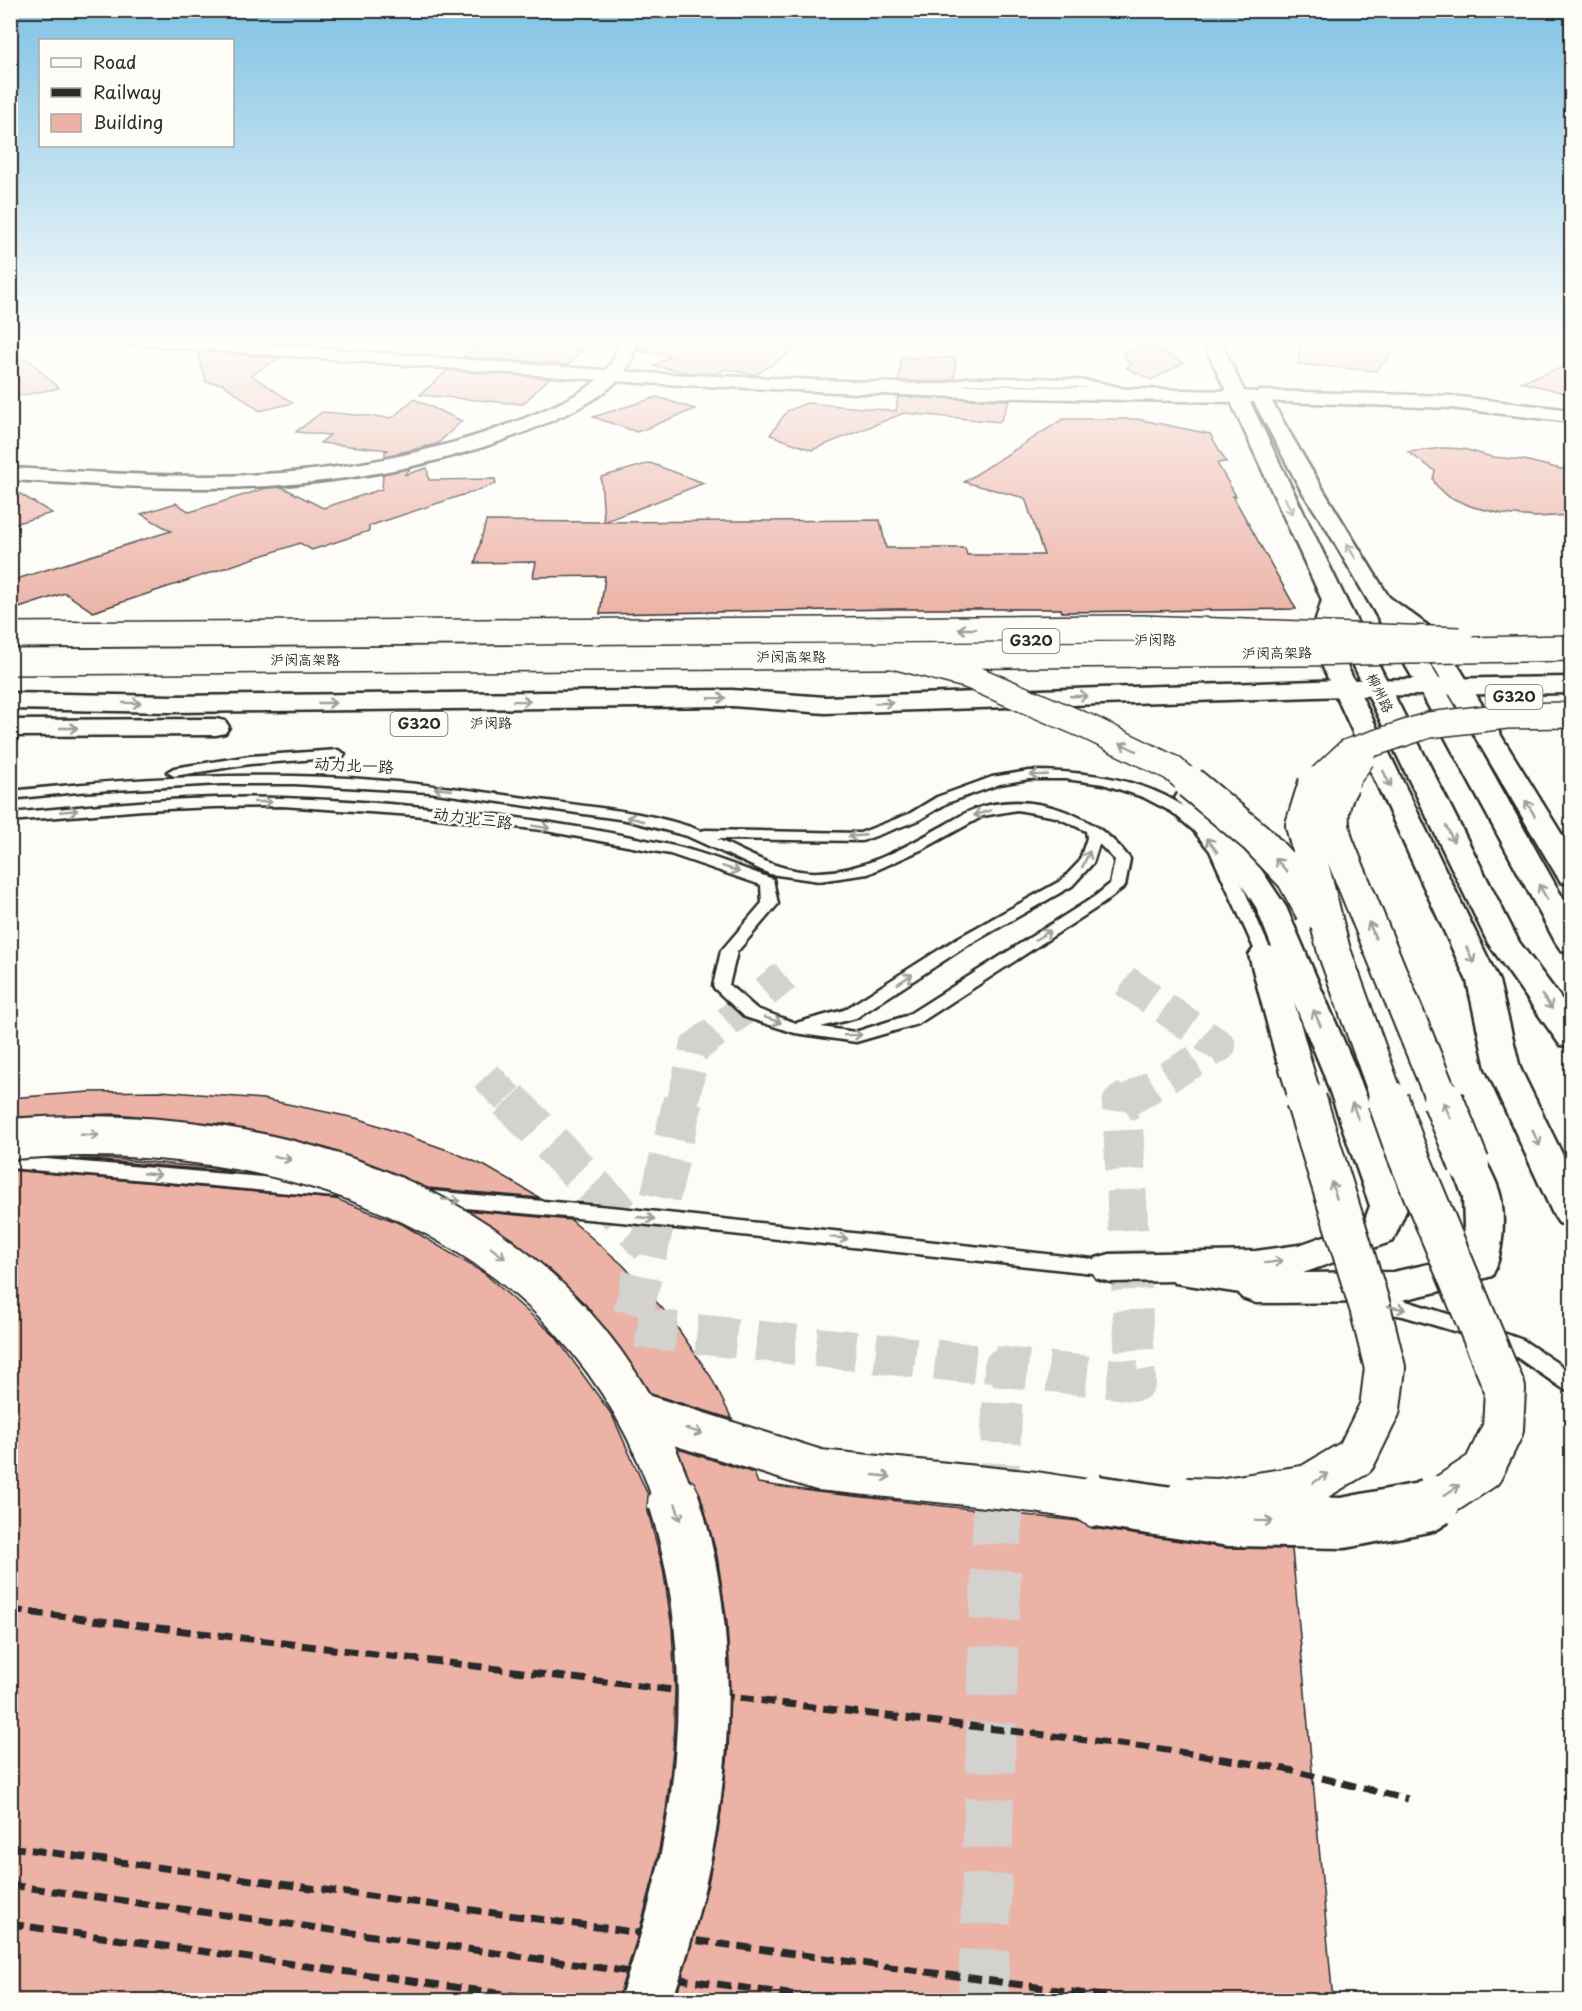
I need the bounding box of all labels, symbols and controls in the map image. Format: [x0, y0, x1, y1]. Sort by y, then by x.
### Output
legend [39, 39, 234, 147]
text: Road [93, 48, 137, 75]
text: Railway [93, 78, 161, 105]
text: Building [93, 108, 163, 135]
one-way arrow [1284, 497, 1296, 515]
one-way arrow [1345, 543, 1357, 560]
one-way arrow [958, 624, 978, 635]
road number: G320 [1002, 629, 1060, 653]
street label: 沪闵路 [1134, 629, 1176, 650]
street label: 沪闵高架路 [1242, 641, 1312, 664]
street label: 沪闵高架路 [756, 646, 826, 667]
street label: 沪闵高架路 [270, 649, 340, 670]
street label: 柳州路 [1362, 669, 1399, 716]
road number: G320 [1486, 685, 1543, 709]
one-way arrow [1068, 691, 1088, 702]
one-way arrow [706, 692, 726, 704]
one-way arrow [511, 695, 531, 707]
one-way arrow [121, 697, 141, 709]
one-way arrow [316, 697, 336, 709]
one-way arrow [873, 697, 893, 709]
road number: G320 [390, 712, 448, 736]
street label: 沪闵路 [470, 712, 512, 733]
one-way arrow [58, 722, 78, 734]
one-way arrow [1120, 740, 1138, 752]
street label: 动力北一路 [313, 750, 395, 778]
one-way arrow [1030, 769, 1050, 781]
one-way arrow [1382, 769, 1394, 787]
one-way arrow [433, 784, 453, 795]
one-way arrow [253, 796, 273, 808]
street label: 动力北三路 [432, 800, 514, 834]
one-way arrow [1524, 800, 1536, 817]
one-way arrow [58, 805, 78, 816]
one-way arrow [973, 808, 992, 819]
one-way arrow [626, 812, 645, 824]
one-way arrow [531, 821, 551, 832]
one-way arrow [1444, 825, 1456, 843]
one-way arrow [847, 831, 867, 842]
one-way arrow [1206, 838, 1218, 854]
one-way arrow [1080, 850, 1092, 868]
one-way arrow [1274, 858, 1289, 873]
one-way arrow [721, 865, 740, 876]
one-way arrow [1537, 884, 1549, 901]
one-way arrow [1366, 922, 1377, 940]
one-way arrow [1034, 928, 1051, 940]
one-way arrow [1465, 945, 1477, 963]
one-way arrow [896, 972, 913, 984]
one-way arrow [1541, 994, 1553, 1010]
one-way arrow [1311, 1009, 1322, 1027]
one-way arrow [763, 1016, 782, 1027]
one-way arrow [843, 1029, 862, 1041]
one-way arrow [1441, 1102, 1452, 1120]
one-way arrow [1349, 1103, 1360, 1121]
one-way arrow [1530, 1128, 1542, 1146]
one-way arrow [79, 1129, 99, 1140]
one-way arrow [273, 1152, 292, 1164]
one-way arrow [142, 1169, 162, 1180]
one-way arrow [1328, 1181, 1339, 1200]
one-way arrow [441, 1195, 461, 1206]
one-way arrow [635, 1213, 655, 1224]
one-way arrow [829, 1233, 849, 1244]
one-way arrow [489, 1247, 505, 1259]
one-way arrow [1263, 1257, 1283, 1268]
one-way arrow [1386, 1303, 1406, 1314]
one-way arrow [684, 1426, 703, 1437]
one-way arrow [872, 1471, 892, 1482]
one-way arrow [1312, 1471, 1329, 1483]
one-way arrow [1443, 1484, 1460, 1496]
one-way arrow [673, 1502, 684, 1521]
one-way arrow [1253, 1516, 1273, 1527]

